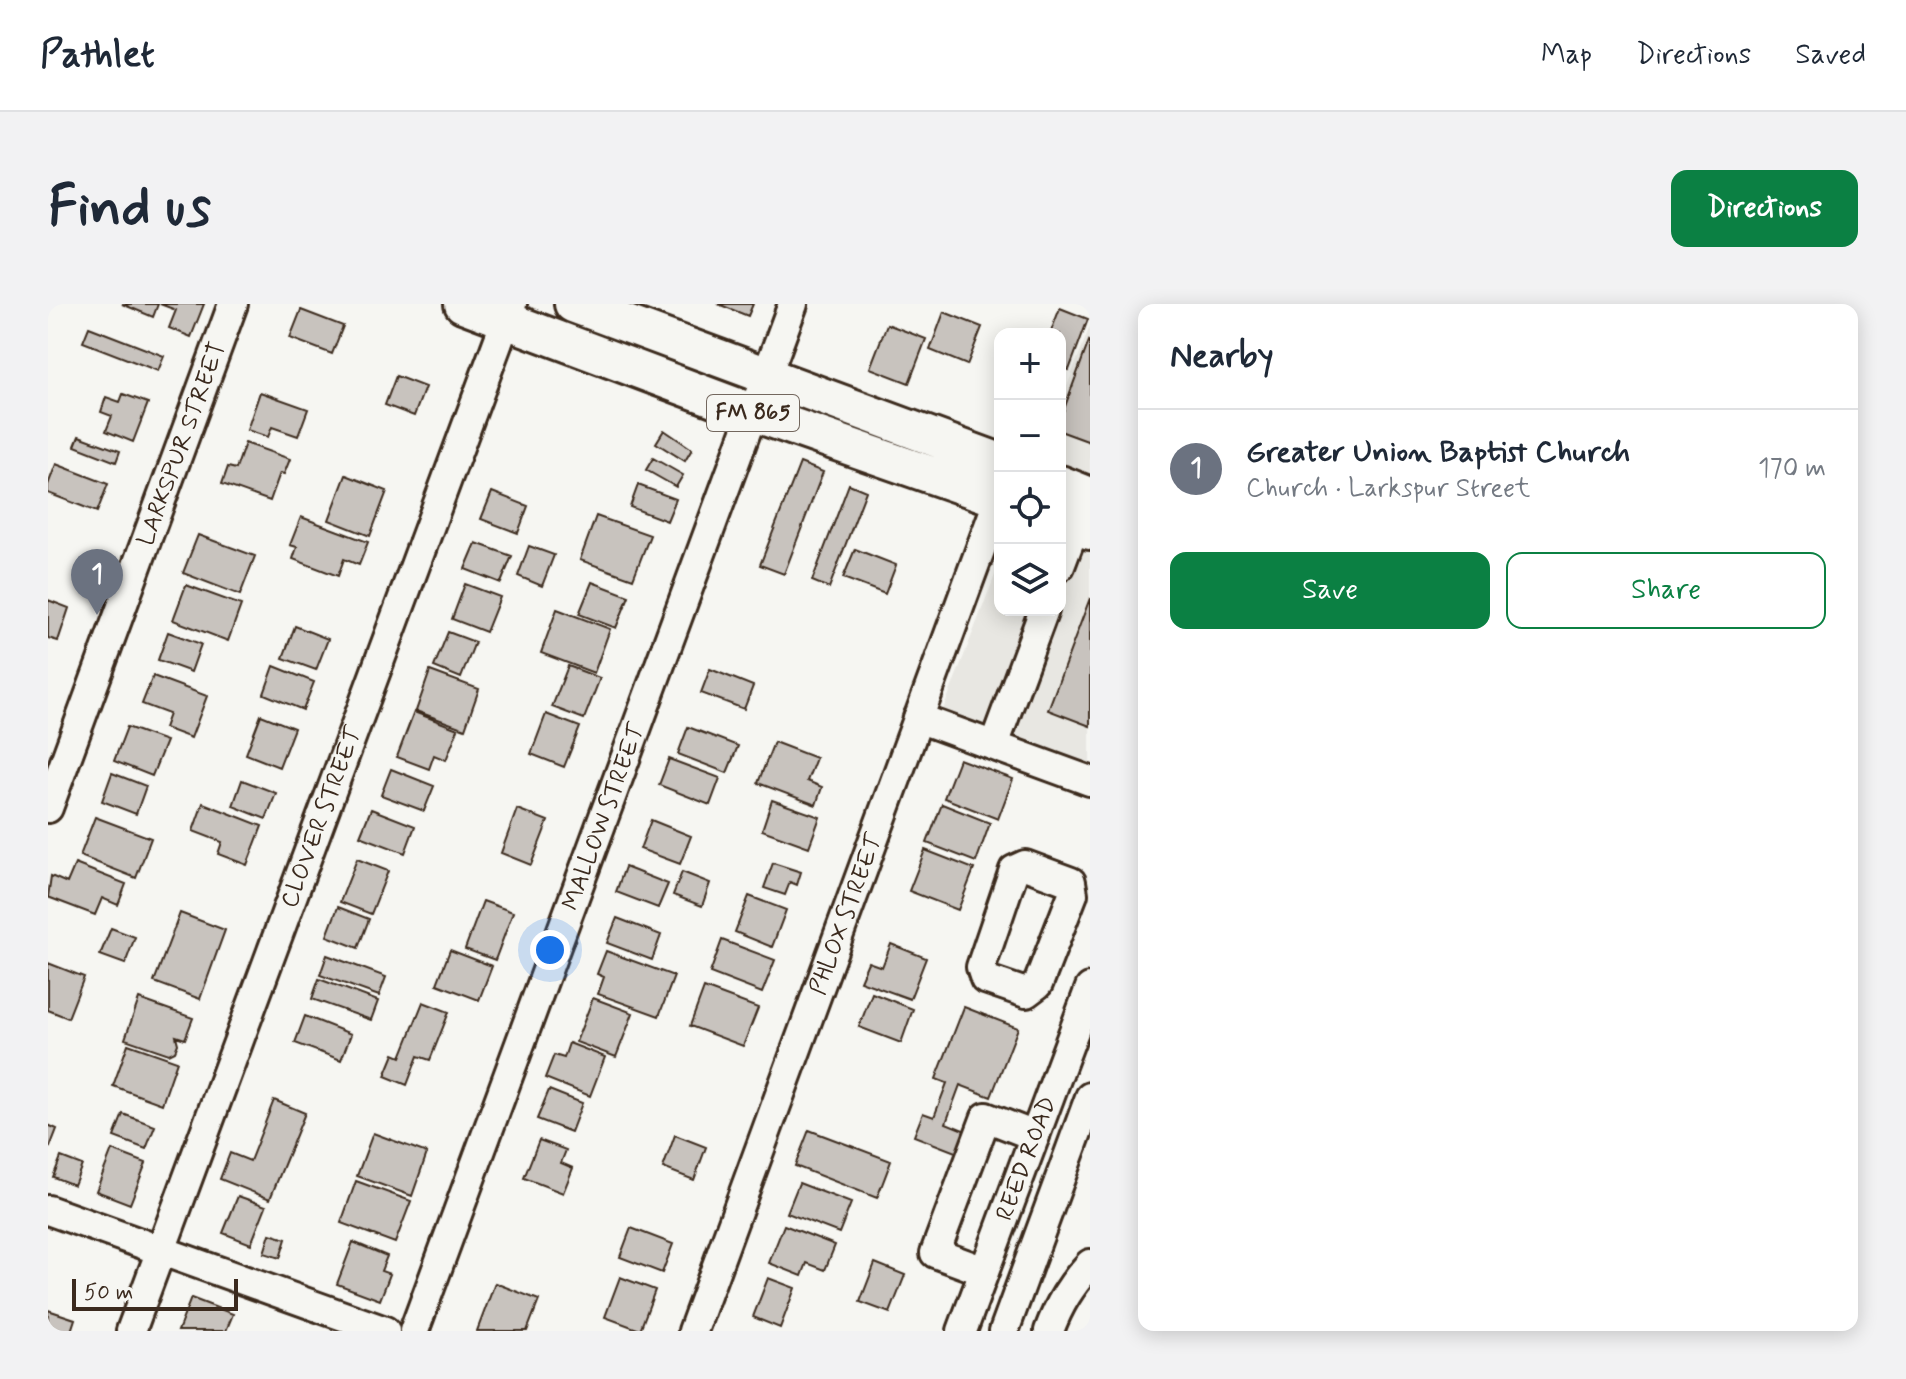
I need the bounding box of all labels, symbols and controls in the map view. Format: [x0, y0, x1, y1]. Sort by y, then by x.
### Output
text: Pathlet [40, 31, 155, 80]
text: Map [1541, 37, 1592, 74]
text: Directions [1636, 37, 1751, 74]
text: Saved [1795, 37, 1866, 74]
button: Directions [1671, 170, 1858, 247]
text: Find us [48, 172, 211, 245]
map controls [994, 328, 1066, 616]
button: + [994, 328, 1066, 400]
text: Nearby [1170, 334, 1274, 379]
street label: LARKSPUR STREET [130, 338, 233, 550]
road number: FM 865 [707, 395, 799, 431]
button: − [994, 400, 1066, 472]
text: Greater Union Baptist Church [1246, 433, 1630, 472]
text: 1 [1190, 452, 1202, 486]
text: 170 m [1758, 452, 1826, 486]
button: locate [994, 472, 1066, 544]
text: Church · Larkspur Street [1246, 472, 1530, 506]
button: layers [994, 544, 1066, 616]
pin: 1 [71, 549, 123, 615]
button: Save [1170, 552, 1490, 629]
button: Share [1506, 552, 1826, 629]
street label: MALLOW STREET [555, 718, 653, 915]
street label: CLOVER STREET [274, 722, 370, 912]
street label: PHLOX STREET [802, 829, 890, 999]
your location [530, 930, 570, 970]
street label: REED ROAD [989, 1092, 1064, 1225]
scale bar [72, 1275, 238, 1311]
text: 50 m [84, 1279, 133, 1307]

